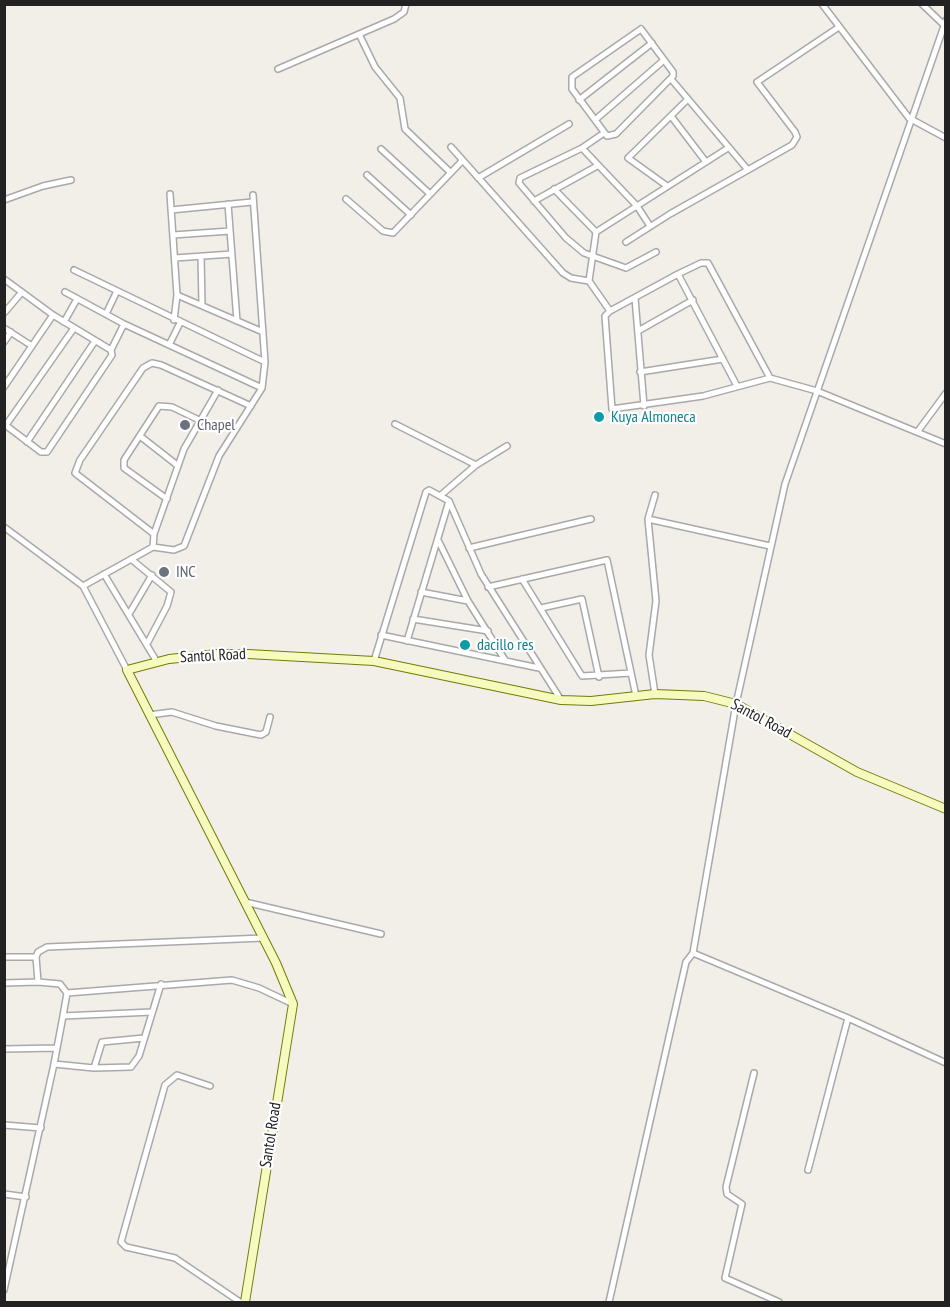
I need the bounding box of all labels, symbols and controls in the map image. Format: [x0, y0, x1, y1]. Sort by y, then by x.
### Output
place label: Kuya Almoneca [611, 407, 696, 427]
marker: Kuya Almoneca [592, 410, 606, 424]
place label: Chapel [197, 415, 235, 435]
marker: Chapel [178, 418, 192, 432]
place label: INC [176, 562, 196, 582]
marker: INC [157, 565, 171, 579]
place label: dacillo res [477, 635, 534, 655]
marker: dacillo res [458, 638, 472, 652]
street label: Santol Road [180, 645, 246, 667]
street label: Santol Road [727, 695, 795, 743]
street label: Santol Road [256, 1101, 286, 1169]

